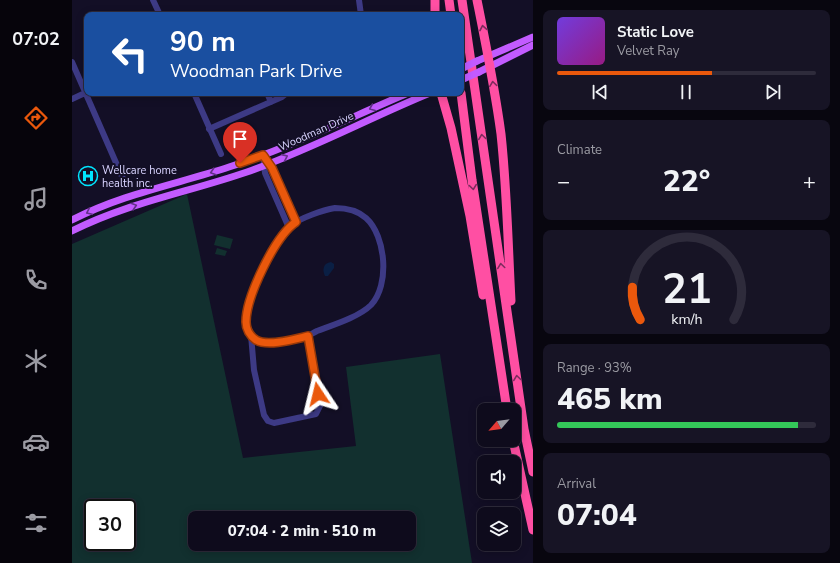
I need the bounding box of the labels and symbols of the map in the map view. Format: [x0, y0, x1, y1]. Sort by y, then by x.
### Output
one-way arrow [479, 25, 487, 31]
one-way arrow [489, 81, 498, 87]
one-way arrow [369, 103, 377, 111]
street label: Woodman Drive [276, 108, 356, 155]
pin [223, 122, 257, 163]
one-way arrow [478, 134, 487, 140]
one-way arrow [280, 154, 288, 162]
place label: Wellcare home health inc. [102, 163, 177, 191]
hospital icon: Wellcare home health inc. [77, 165, 99, 187]
one-way arrow [210, 167, 217, 176]
one-way arrow [468, 184, 477, 190]
one-way arrow [130, 202, 137, 211]
one-way arrow [86, 207, 93, 215]
one-way arrow [497, 263, 506, 269]
position arrow [297, 373, 339, 415]
one-way arrow [513, 375, 522, 381]
north arrow [477, 403, 521, 447]
speed limit sign: 30 [84, 499, 136, 551]

